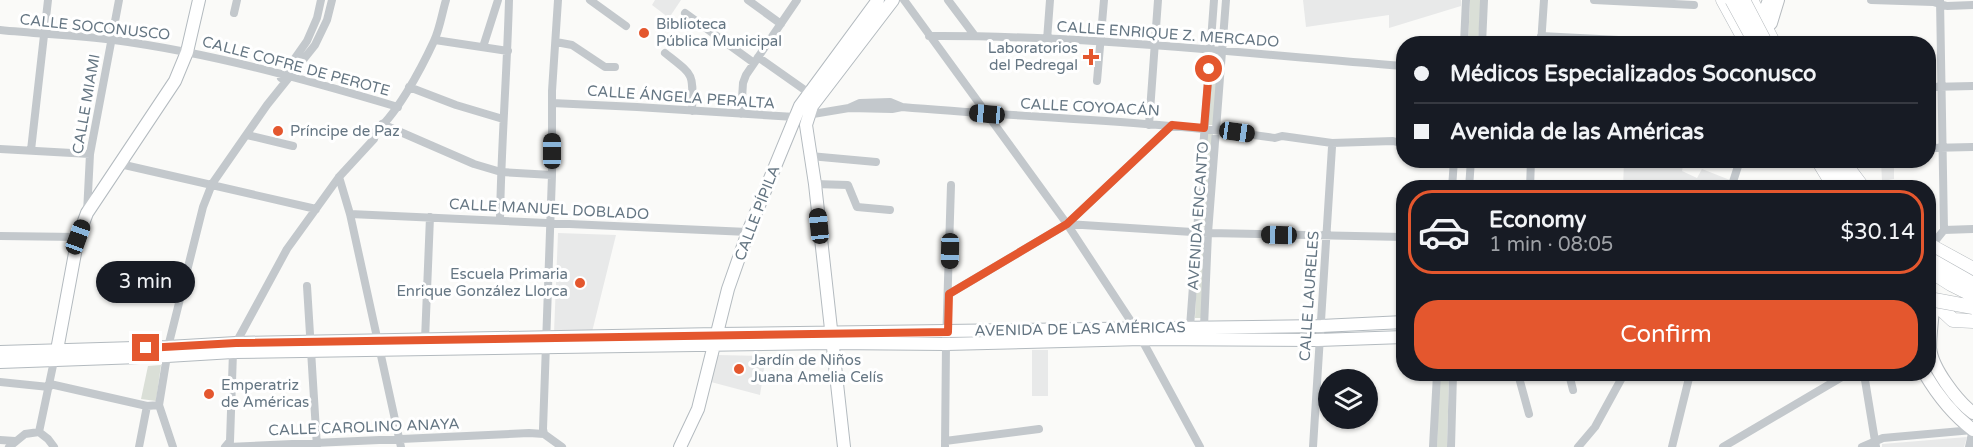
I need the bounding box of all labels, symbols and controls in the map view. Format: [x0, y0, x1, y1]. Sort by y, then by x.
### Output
street label: CALLE SOCONUSCO [19, 10, 171, 44]
place label: Biblioteca Pública Municipal [656, 15, 782, 50]
street label: CALLE ENRIQUE Z. MERCADO [1056, 17, 1280, 51]
marker: Biblioteca Pública Municipal [637, 26, 651, 40]
street label: CALLE COFRE DE PEROTE [200, 32, 392, 100]
place label: Laboratorios del Pedregal [988, 39, 1078, 74]
marker: Laboratorios del Pedregal [1082, 48, 1100, 66]
street label: CALLE MIAMI [68, 53, 104, 155]
route start [1195, 55, 1222, 82]
text: Médicos Especializados Soconusco [1450, 61, 1816, 87]
street label: CALLE ÁNGELA PERALTA [586, 81, 776, 113]
street label: CALLE COYOACÁN [1020, 94, 1160, 120]
car [968, 103, 1006, 125]
text: Avenida de las Américas [1450, 119, 1704, 145]
car [1218, 121, 1256, 143]
place label: Príncipe de Paz [290, 122, 400, 140]
marker: Príncipe de Paz [271, 124, 285, 138]
car [543, 133, 561, 169]
street label: AVENIDA ENCANTO [1184, 141, 1212, 291]
street label: CALLE PÍPILA [731, 163, 783, 263]
street label: CALLE MANUEL DOBLADO [448, 195, 650, 223]
icon: car [1417, 205, 1471, 259]
car [808, 207, 830, 245]
text: Economy [1489, 207, 1586, 233]
car [63, 217, 93, 257]
text: $30.14 [1840, 219, 1915, 245]
car [1261, 226, 1297, 244]
street label: CALLE LAURELES [1295, 230, 1323, 362]
car [941, 233, 959, 269]
text: 1 min · 08:05 [1489, 233, 1613, 257]
callout: 3 min [96, 261, 195, 303]
place label: Escuela Primaria Enrique González Llorca [396, 265, 568, 300]
text: 3 min [119, 270, 172, 294]
marker: Escuela Primaria Enrique González Llorca [573, 276, 587, 290]
button: Confirm [1414, 300, 1918, 369]
street label: AVENIDA DE LAS AMÉRICAS [974, 318, 1186, 340]
route end [132, 334, 159, 361]
place label: Jardín de Niños Juana Amelia Celís [751, 351, 884, 386]
marker: Jardín de Niños Juana Amelia Celís [732, 362, 746, 376]
map controls [1318, 369, 1378, 429]
button: layers [1318, 369, 1378, 429]
place label: Emperatriz de Américas [221, 376, 309, 411]
marker: Emperatriz de Américas [202, 387, 216, 401]
street label: CALLE CAROLINO ANAYA [268, 415, 460, 439]

